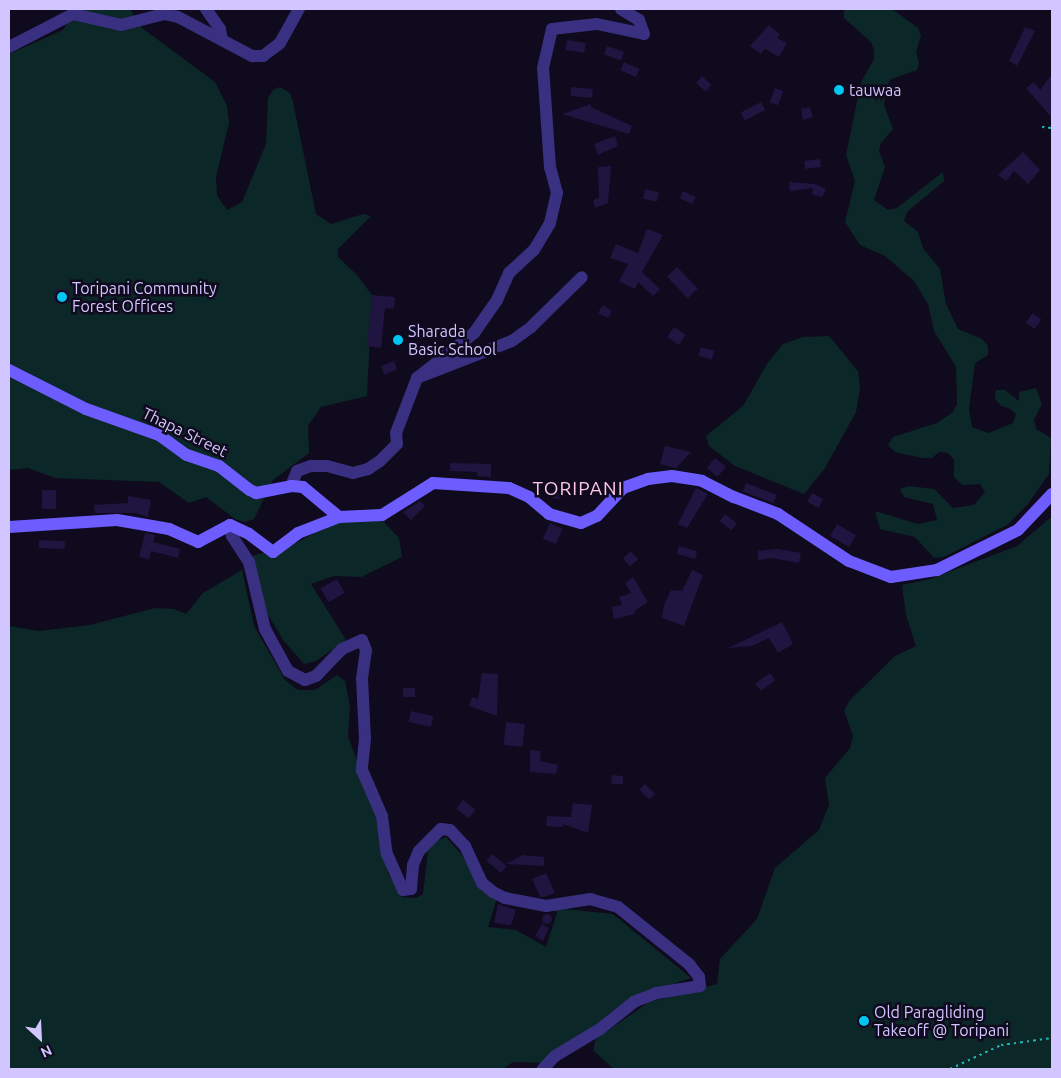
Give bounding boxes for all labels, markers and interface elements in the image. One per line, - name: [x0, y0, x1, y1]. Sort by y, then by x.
- place label: tauwaa: [849, 80, 901, 100]
- marker: tauwaa: [833, 84, 845, 96]
- place label: Toripani Community Forest Offices: [72, 278, 217, 316]
- marker: Toripani Community Forest Offices: [56, 291, 68, 303]
- place label: Sharada Basic School: [408, 321, 496, 359]
- marker: Sharada Basic School: [392, 334, 404, 346]
- street label: Thapa Street: [139, 403, 231, 461]
- district label: TORIPANI: [531, 478, 625, 500]
- place label: Old Paragliding Takeoff @ Toripani: [874, 1002, 1009, 1040]
- north arrow: [15, 1013, 65, 1063]
- marker: Old Paragliding Takeoff @ Toripani: [858, 1015, 870, 1027]
- text: N: [38, 1042, 54, 1061]

